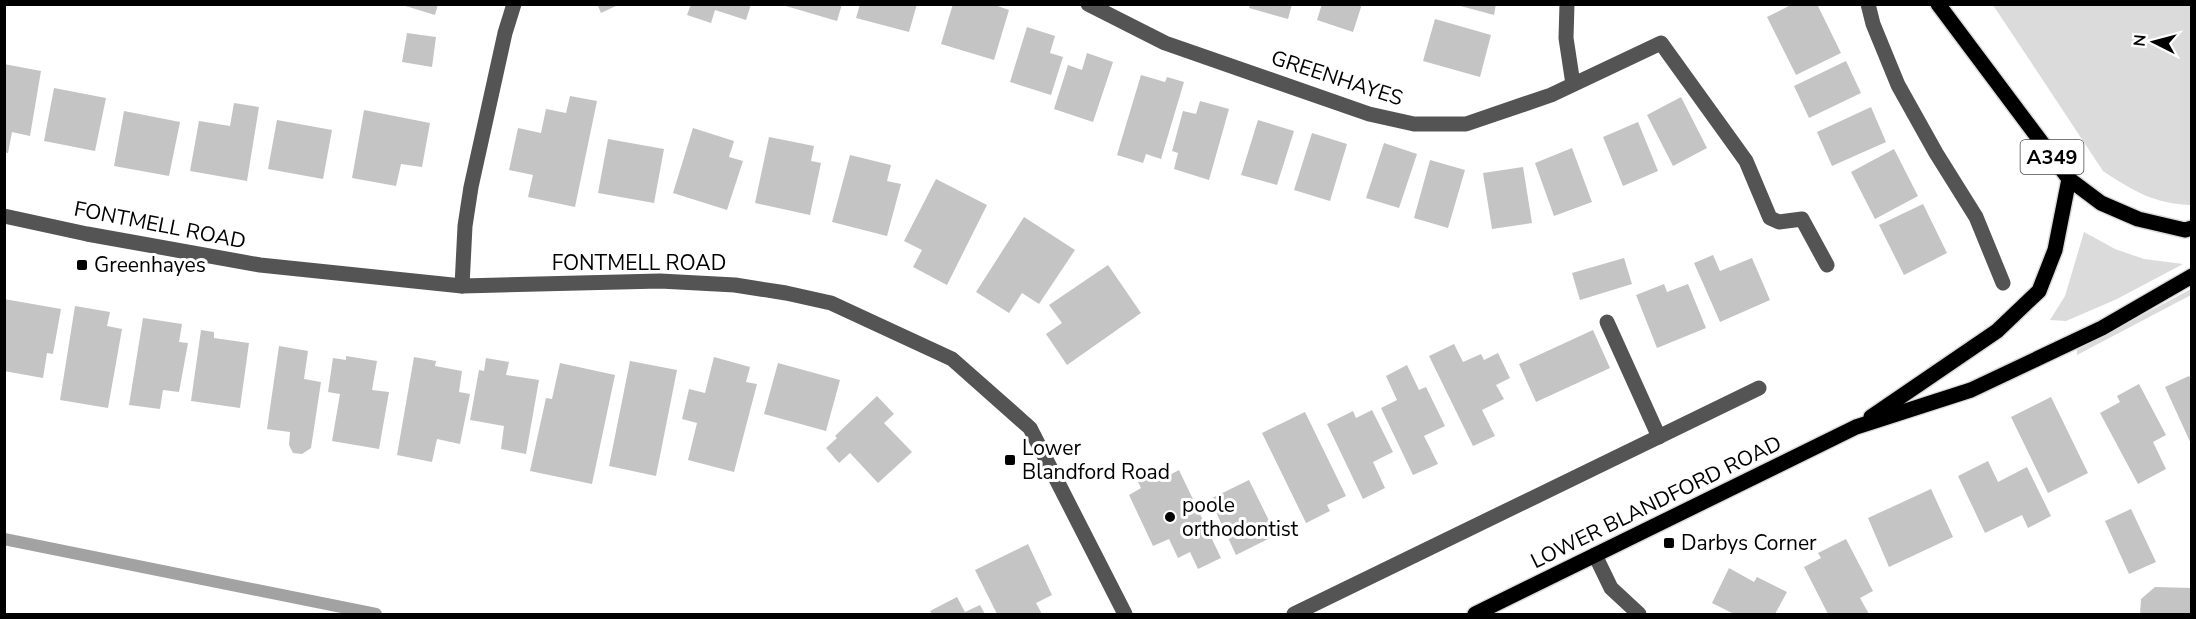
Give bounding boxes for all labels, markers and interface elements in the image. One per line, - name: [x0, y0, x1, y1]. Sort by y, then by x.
- north arrow: [2124, 12, 2184, 72]
- text: N: [2129, 33, 2152, 48]
- street label: GREENHAYES: [1267, 44, 1407, 113]
- road number: A349: [2020, 140, 2084, 174]
- street label: FONTMELL ROAD: [72, 195, 248, 255]
- street label: FONTMELL ROAD: [552, 249, 726, 277]
- place label: Greenhayes: [94, 251, 206, 279]
- marker: Greenhayes: [75, 258, 89, 272]
- street label: LOWER BLANDFORD ROAD: [1526, 429, 1786, 575]
- place label: Lower Blandford Road: [1022, 434, 1170, 486]
- marker: Lower Blandford Road: [1003, 453, 1017, 467]
- place label: poole orthodontist: [1182, 491, 1299, 543]
- marker: poole orthodontist: [1163, 510, 1177, 524]
- place label: Darbys Corner: [1681, 529, 1817, 557]
- marker: Darbys Corner: [1662, 536, 1676, 550]

